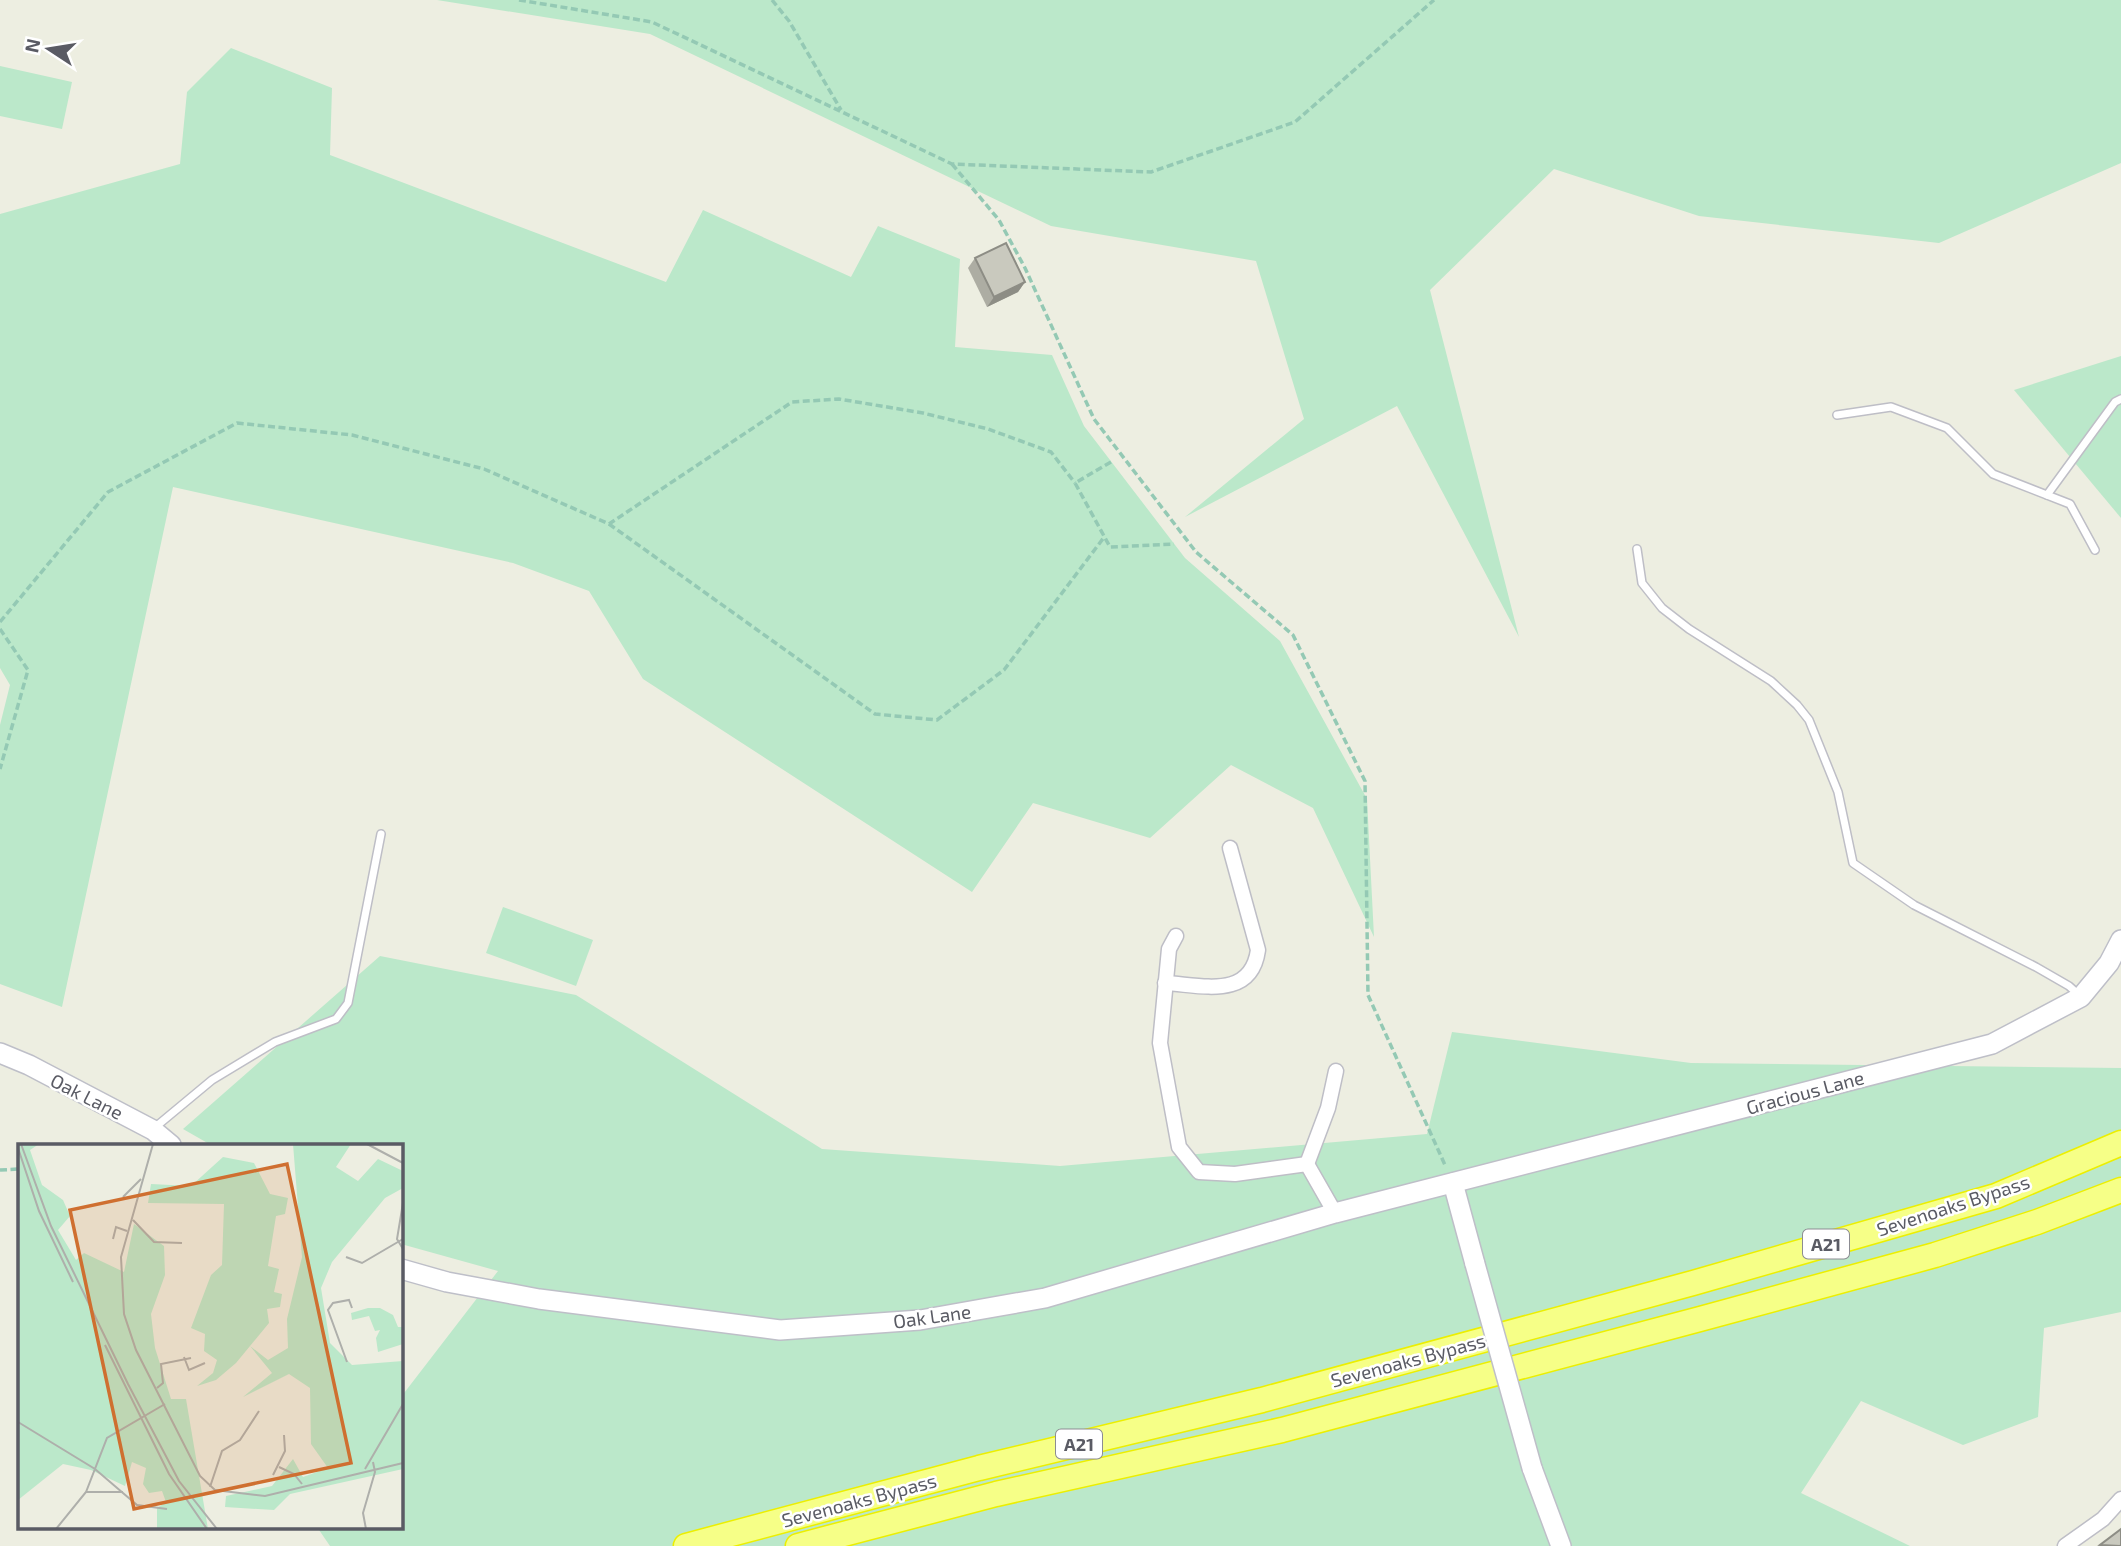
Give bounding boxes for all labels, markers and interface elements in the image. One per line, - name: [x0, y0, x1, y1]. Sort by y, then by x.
- north arrow: [14, 14, 84, 84]
- text: N: [19, 36, 45, 54]
- street label: Gracious Lane: [1744, 1065, 1866, 1119]
- street label: Oak Lane: [47, 1068, 127, 1124]
- inset map: [18, 1144, 402, 1528]
- street label: Sevenoaks Bypass: [1874, 1169, 2032, 1241]
- road number: A21: [1803, 1230, 1849, 1259]
- street label: Oak Lane: [892, 1299, 972, 1333]
- street label: Sevenoaks Bypass: [1328, 1328, 1488, 1392]
- road number: A21: [1056, 1429, 1102, 1458]
- street label: Sevenoaks Bypass: [779, 1468, 939, 1532]

